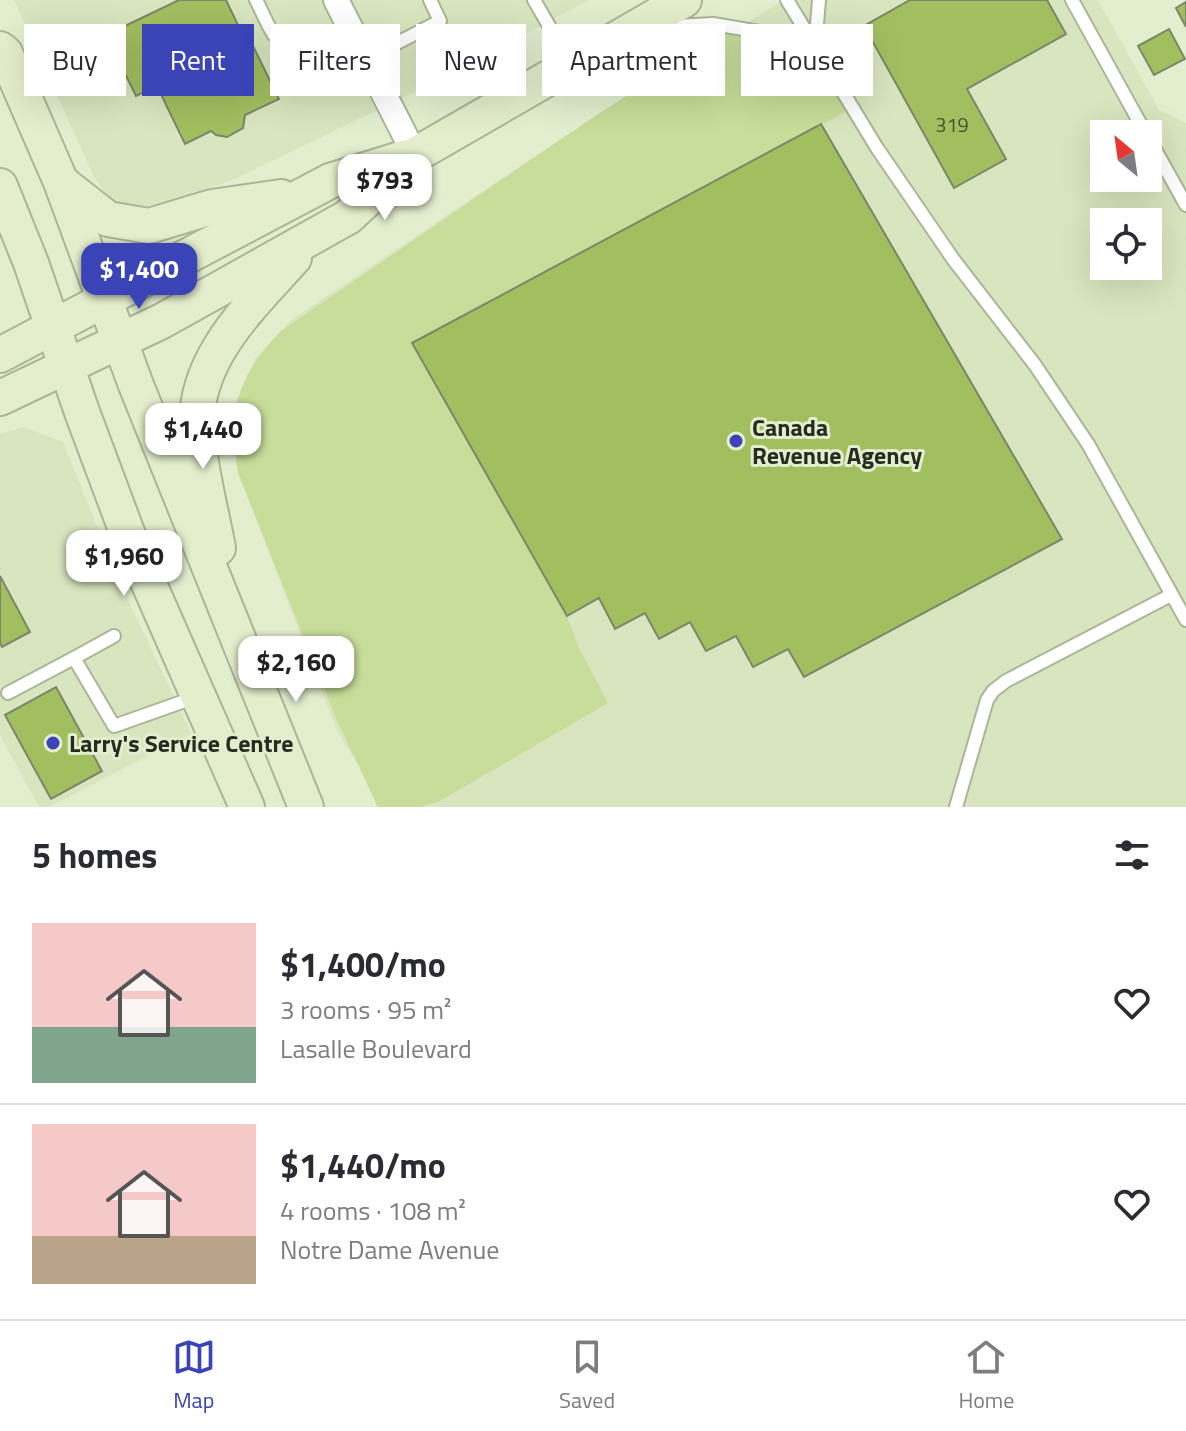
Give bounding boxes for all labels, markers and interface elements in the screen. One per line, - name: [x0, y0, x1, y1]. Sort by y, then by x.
- chip: Buy: [24, 24, 126, 96]
- chip: Rent: [142, 24, 254, 96]
- chip: Filters: [270, 24, 400, 96]
- chip: New: [416, 24, 526, 96]
- chip: Apartment: [542, 24, 725, 96]
- chip: House: [741, 24, 873, 96]
- house number: 319: [935, 109, 969, 140]
- north arrow: [1090, 120, 1162, 192]
- map controls: [1090, 120, 1162, 280]
- pin: $793: [338, 154, 432, 222]
- text: $793: [356, 160, 414, 199]
- button: locate: [1090, 208, 1162, 280]
- pin: $1,400: [74, 243, 204, 311]
- text: $1,400: [99, 249, 179, 288]
- pin: $1,440: [138, 403, 268, 471]
- text: $1,440: [163, 409, 243, 448]
- place label: Canada Revenue Agency: [752, 409, 922, 473]
- marker: Canada Revenue Agency: [727, 432, 745, 450]
- pin: $1,960: [59, 530, 189, 598]
- text: $1,960: [84, 536, 164, 575]
- pin: $2,160: [231, 636, 361, 704]
- text: $2,160: [256, 642, 336, 681]
- place label: Larry's Service Centre: [69, 725, 294, 761]
- marker: Larry's Service Centre: [44, 734, 62, 752]
- text: 5 homes: [32, 829, 157, 881]
- icon: filters: [1110, 833, 1154, 877]
- text: $1,400/mo: [280, 938, 446, 990]
- icon: home: [96, 955, 192, 1051]
- icon: heart: [1110, 981, 1154, 1025]
- text: 3 rooms · 95 m²: [280, 990, 451, 1029]
- text: Lasalle Boulevard: [280, 1029, 472, 1068]
- text: $1,440/mo: [280, 1139, 446, 1191]
- icon: home: [96, 1156, 192, 1252]
- icon: heart: [1110, 1182, 1154, 1226]
- text: 4 rooms · 108 m²: [280, 1191, 466, 1230]
- text: Notre Dame Avenue: [280, 1230, 500, 1269]
- tab: Map: [172, 1335, 216, 1417]
- tab: Saved: [559, 1335, 615, 1417]
- tab: Home: [958, 1335, 1014, 1417]

